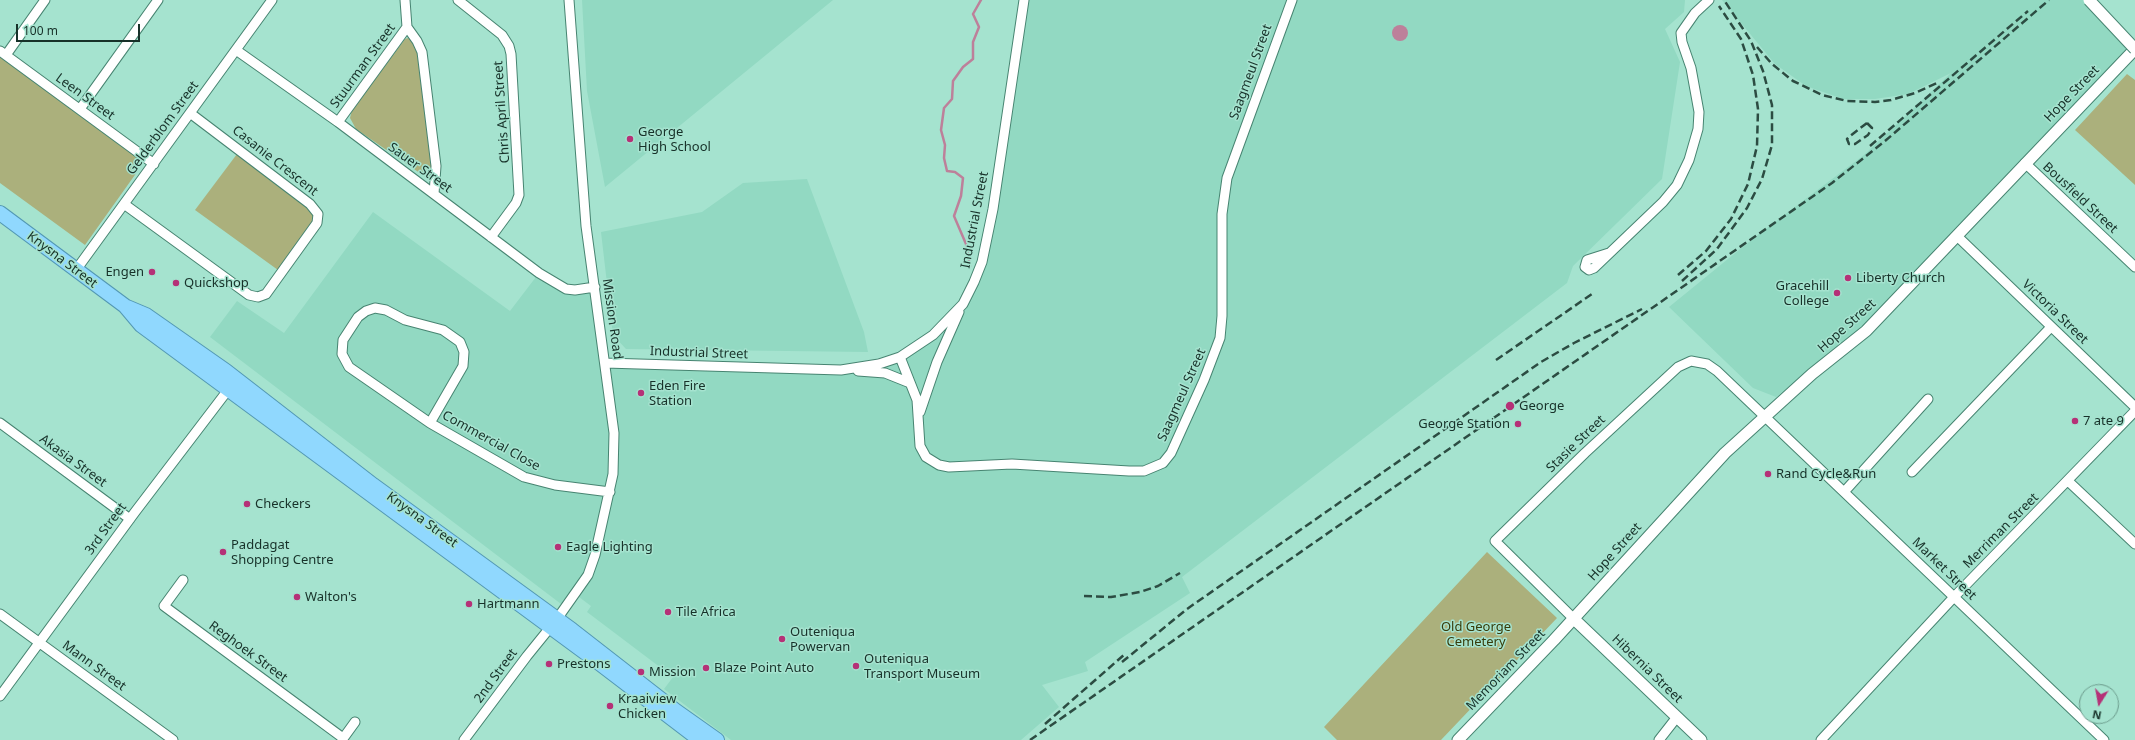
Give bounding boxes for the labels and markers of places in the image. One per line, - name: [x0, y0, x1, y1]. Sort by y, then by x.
- place label: George High School: [638, 124, 711, 155]
- marker: George High School: [625, 134, 635, 144]
- place label: Engen: [105, 264, 144, 280]
- marker: Engen: [147, 267, 157, 277]
- place label: Liberty Church: [1856, 270, 1945, 286]
- marker: Liberty Church: [1843, 273, 1853, 283]
- place label: Quickshop: [184, 275, 249, 291]
- marker: Quickshop: [171, 278, 181, 288]
- place label: Gracehill College: [1775, 278, 1829, 309]
- marker: Gracehill College: [1832, 288, 1842, 298]
- place label: Eden Fire Station: [649, 378, 706, 409]
- marker: Eden Fire Station: [636, 388, 646, 398]
- place label: George: [1519, 398, 1564, 414]
- marker: George: [1504, 400, 1516, 412]
- place label: 7 ate 9: [2083, 413, 2124, 429]
- place label: George Station: [1418, 416, 1510, 432]
- marker: 7 ate 9: [2070, 416, 2080, 426]
- marker: George Station: [1513, 419, 1523, 429]
- place label: Rand Cycle&Run: [1776, 466, 1876, 482]
- marker: Rand Cycle&Run: [1763, 469, 1773, 479]
- place label: Checkers: [255, 496, 311, 512]
- marker: Checkers: [242, 499, 252, 509]
- place label: Paddagat Shopping Centre: [231, 537, 334, 568]
- place label: Eagle Lighting: [566, 539, 653, 555]
- marker: Eagle Lighting: [553, 542, 563, 552]
- marker: Paddagat Shopping Centre: [218, 547, 228, 557]
- place label: Walton's: [305, 589, 357, 605]
- marker: Walton's: [292, 592, 302, 602]
- place label: Hartmann: [477, 596, 540, 612]
- marker: Hartmann: [464, 599, 474, 609]
- place label: Tile Africa: [676, 604, 736, 620]
- marker: Tile Africa: [663, 607, 673, 617]
- place label: Outeniqua Powervan: [790, 624, 855, 655]
- marker: Outeniqua Powervan: [777, 634, 787, 644]
- place label: Outeniqua Transport Museum: [864, 651, 980, 682]
- place label: Prestons: [557, 656, 610, 672]
- marker: Prestons: [544, 659, 554, 669]
- place label: Blaze Point Auto: [714, 660, 814, 676]
- marker: Outeniqua Transport Museum: [851, 661, 861, 671]
- marker: Blaze Point Auto: [701, 663, 711, 673]
- place label: Mission: [649, 664, 696, 680]
- marker: Mission: [636, 667, 646, 677]
- place label: Kraaiview Chicken: [618, 691, 676, 722]
- marker: Kraaiview Chicken: [605, 701, 615, 711]

